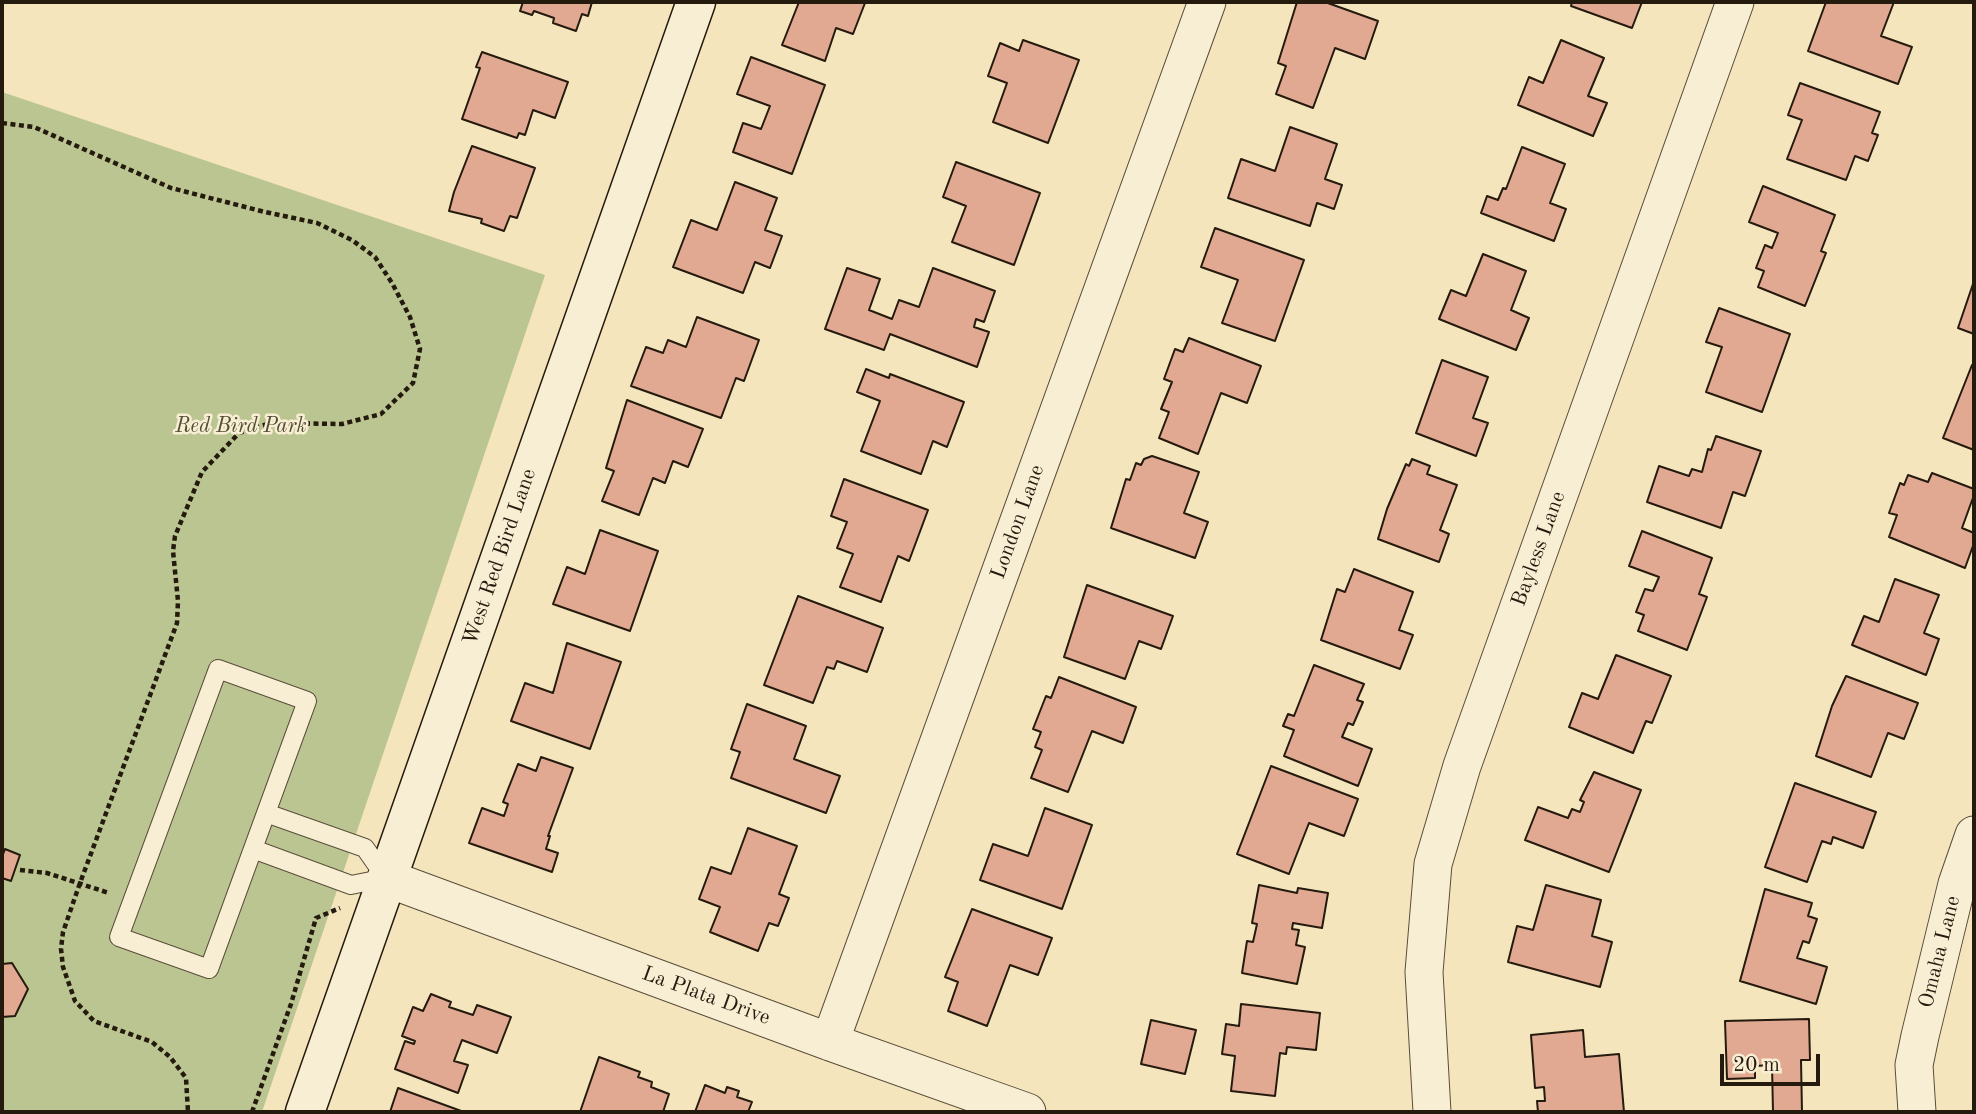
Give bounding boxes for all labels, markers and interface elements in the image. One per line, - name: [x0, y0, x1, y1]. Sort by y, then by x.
- park label: Red Bird Park: [175, 413, 307, 439]
- street label: London Lane: [986, 461, 1050, 583]
- street label: West Red Bird Lane: [458, 465, 542, 649]
- street label: Bayless Lane: [1507, 488, 1571, 610]
- street label: Omaha Lane: [1914, 893, 1966, 1011]
- street label: La Plata Drive: [638, 961, 774, 1031]
- scale bar: [1724, 1040, 1824, 1084]
- text: 20 m: [1733, 1055, 1780, 1076]

